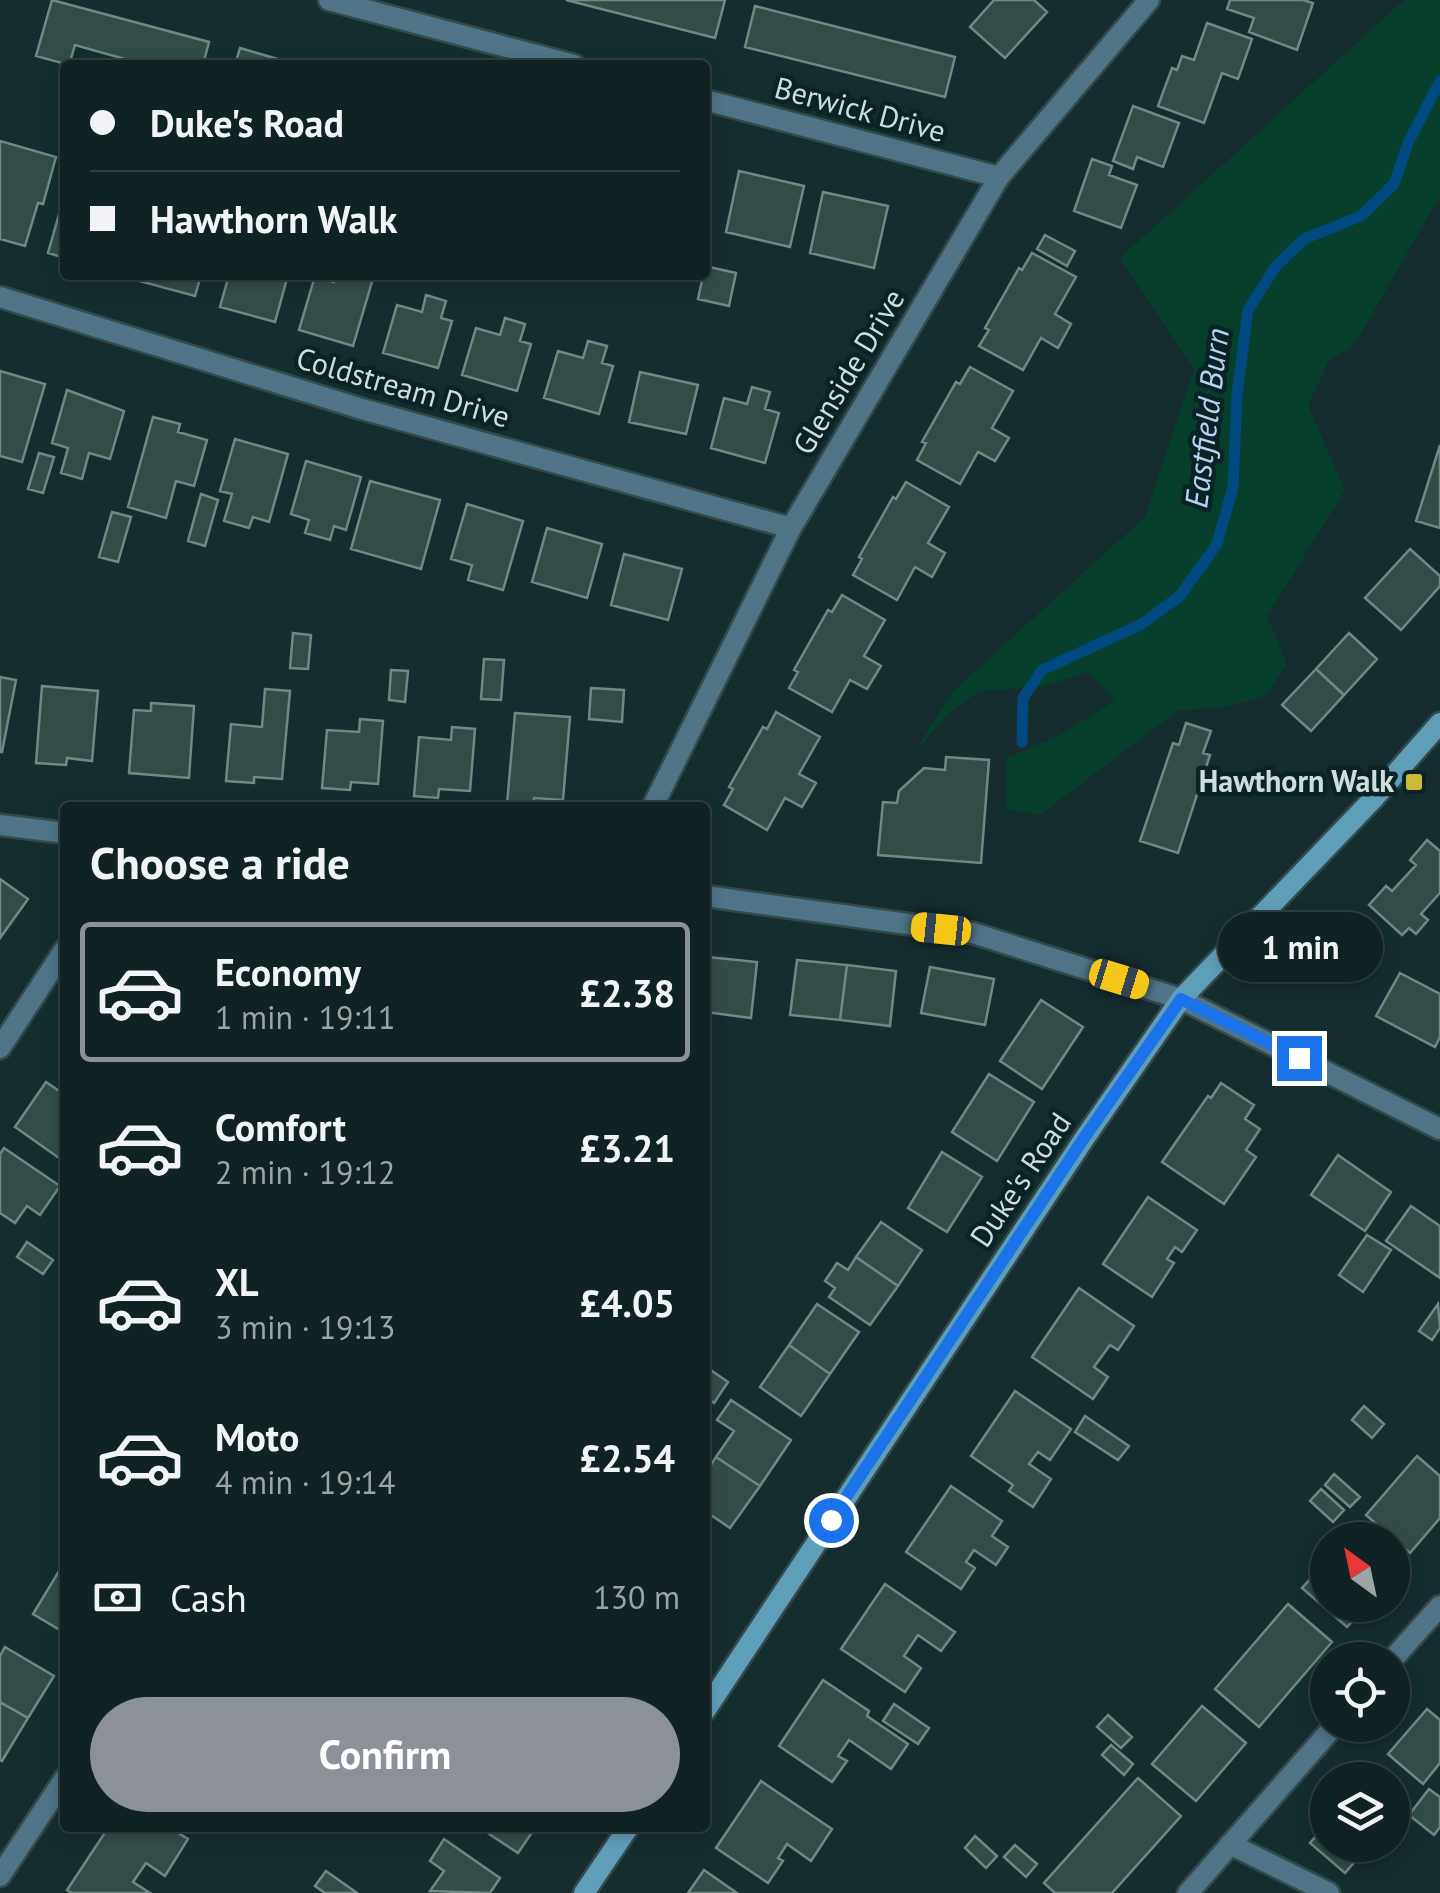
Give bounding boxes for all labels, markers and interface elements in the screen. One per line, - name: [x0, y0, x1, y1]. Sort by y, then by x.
- street label: Berwick Drive: [771, 67, 950, 150]
- text: Duke's Road: [150, 98, 344, 147]
- text: Hawthorn Walk: [150, 194, 397, 243]
- street label: Glenside Drive: [783, 281, 912, 461]
- water label: Eastfield Burn: [1174, 326, 1238, 510]
- street label: Coldstream Drive: [292, 338, 514, 436]
- place label: Hawthorn Walk: [1199, 761, 1394, 800]
- marker: Hawthorn Walk: [1403, 771, 1425, 793]
- text: Choose a ride: [90, 833, 350, 891]
- car: [910, 911, 972, 947]
- callout: 1 min: [1216, 913, 1382, 983]
- text: 1 min: [1261, 926, 1340, 968]
- icon: car: [95, 947, 185, 1037]
- text: Economy: [215, 947, 361, 996]
- car: [1086, 956, 1152, 1002]
- text: £2.38: [579, 968, 675, 1017]
- text: 1 min · 19:11: [215, 996, 395, 1038]
- route end: [1277, 1036, 1322, 1081]
- icon: car: [95, 1102, 185, 1192]
- text: Comfort: [215, 1102, 346, 1151]
- street label: Duke's Road: [961, 1105, 1079, 1254]
- text: £3.21: [579, 1123, 675, 1172]
- text: 2 min · 19:12: [215, 1151, 395, 1193]
- icon: car: [95, 1257, 185, 1347]
- text: XL: [215, 1257, 259, 1306]
- text: £4.05: [579, 1278, 675, 1327]
- text: 3 min · 19:13: [215, 1306, 395, 1348]
- icon: car: [95, 1412, 185, 1502]
- text: Moto: [215, 1412, 299, 1461]
- text: £2.54: [579, 1433, 675, 1482]
- text: 4 min · 19:14: [215, 1461, 395, 1503]
- route start: [809, 1498, 854, 1543]
- north arrow: [1310, 1522, 1410, 1622]
- map controls: [1310, 1522, 1410, 1862]
- icon: cash: [90, 1570, 145, 1625]
- text: Cash: [170, 1573, 247, 1622]
- text: 130 m: [593, 1576, 680, 1618]
- button: locate: [1310, 1642, 1410, 1742]
- button: Confirm: [90, 1697, 680, 1812]
- button: layers: [1310, 1762, 1410, 1862]

